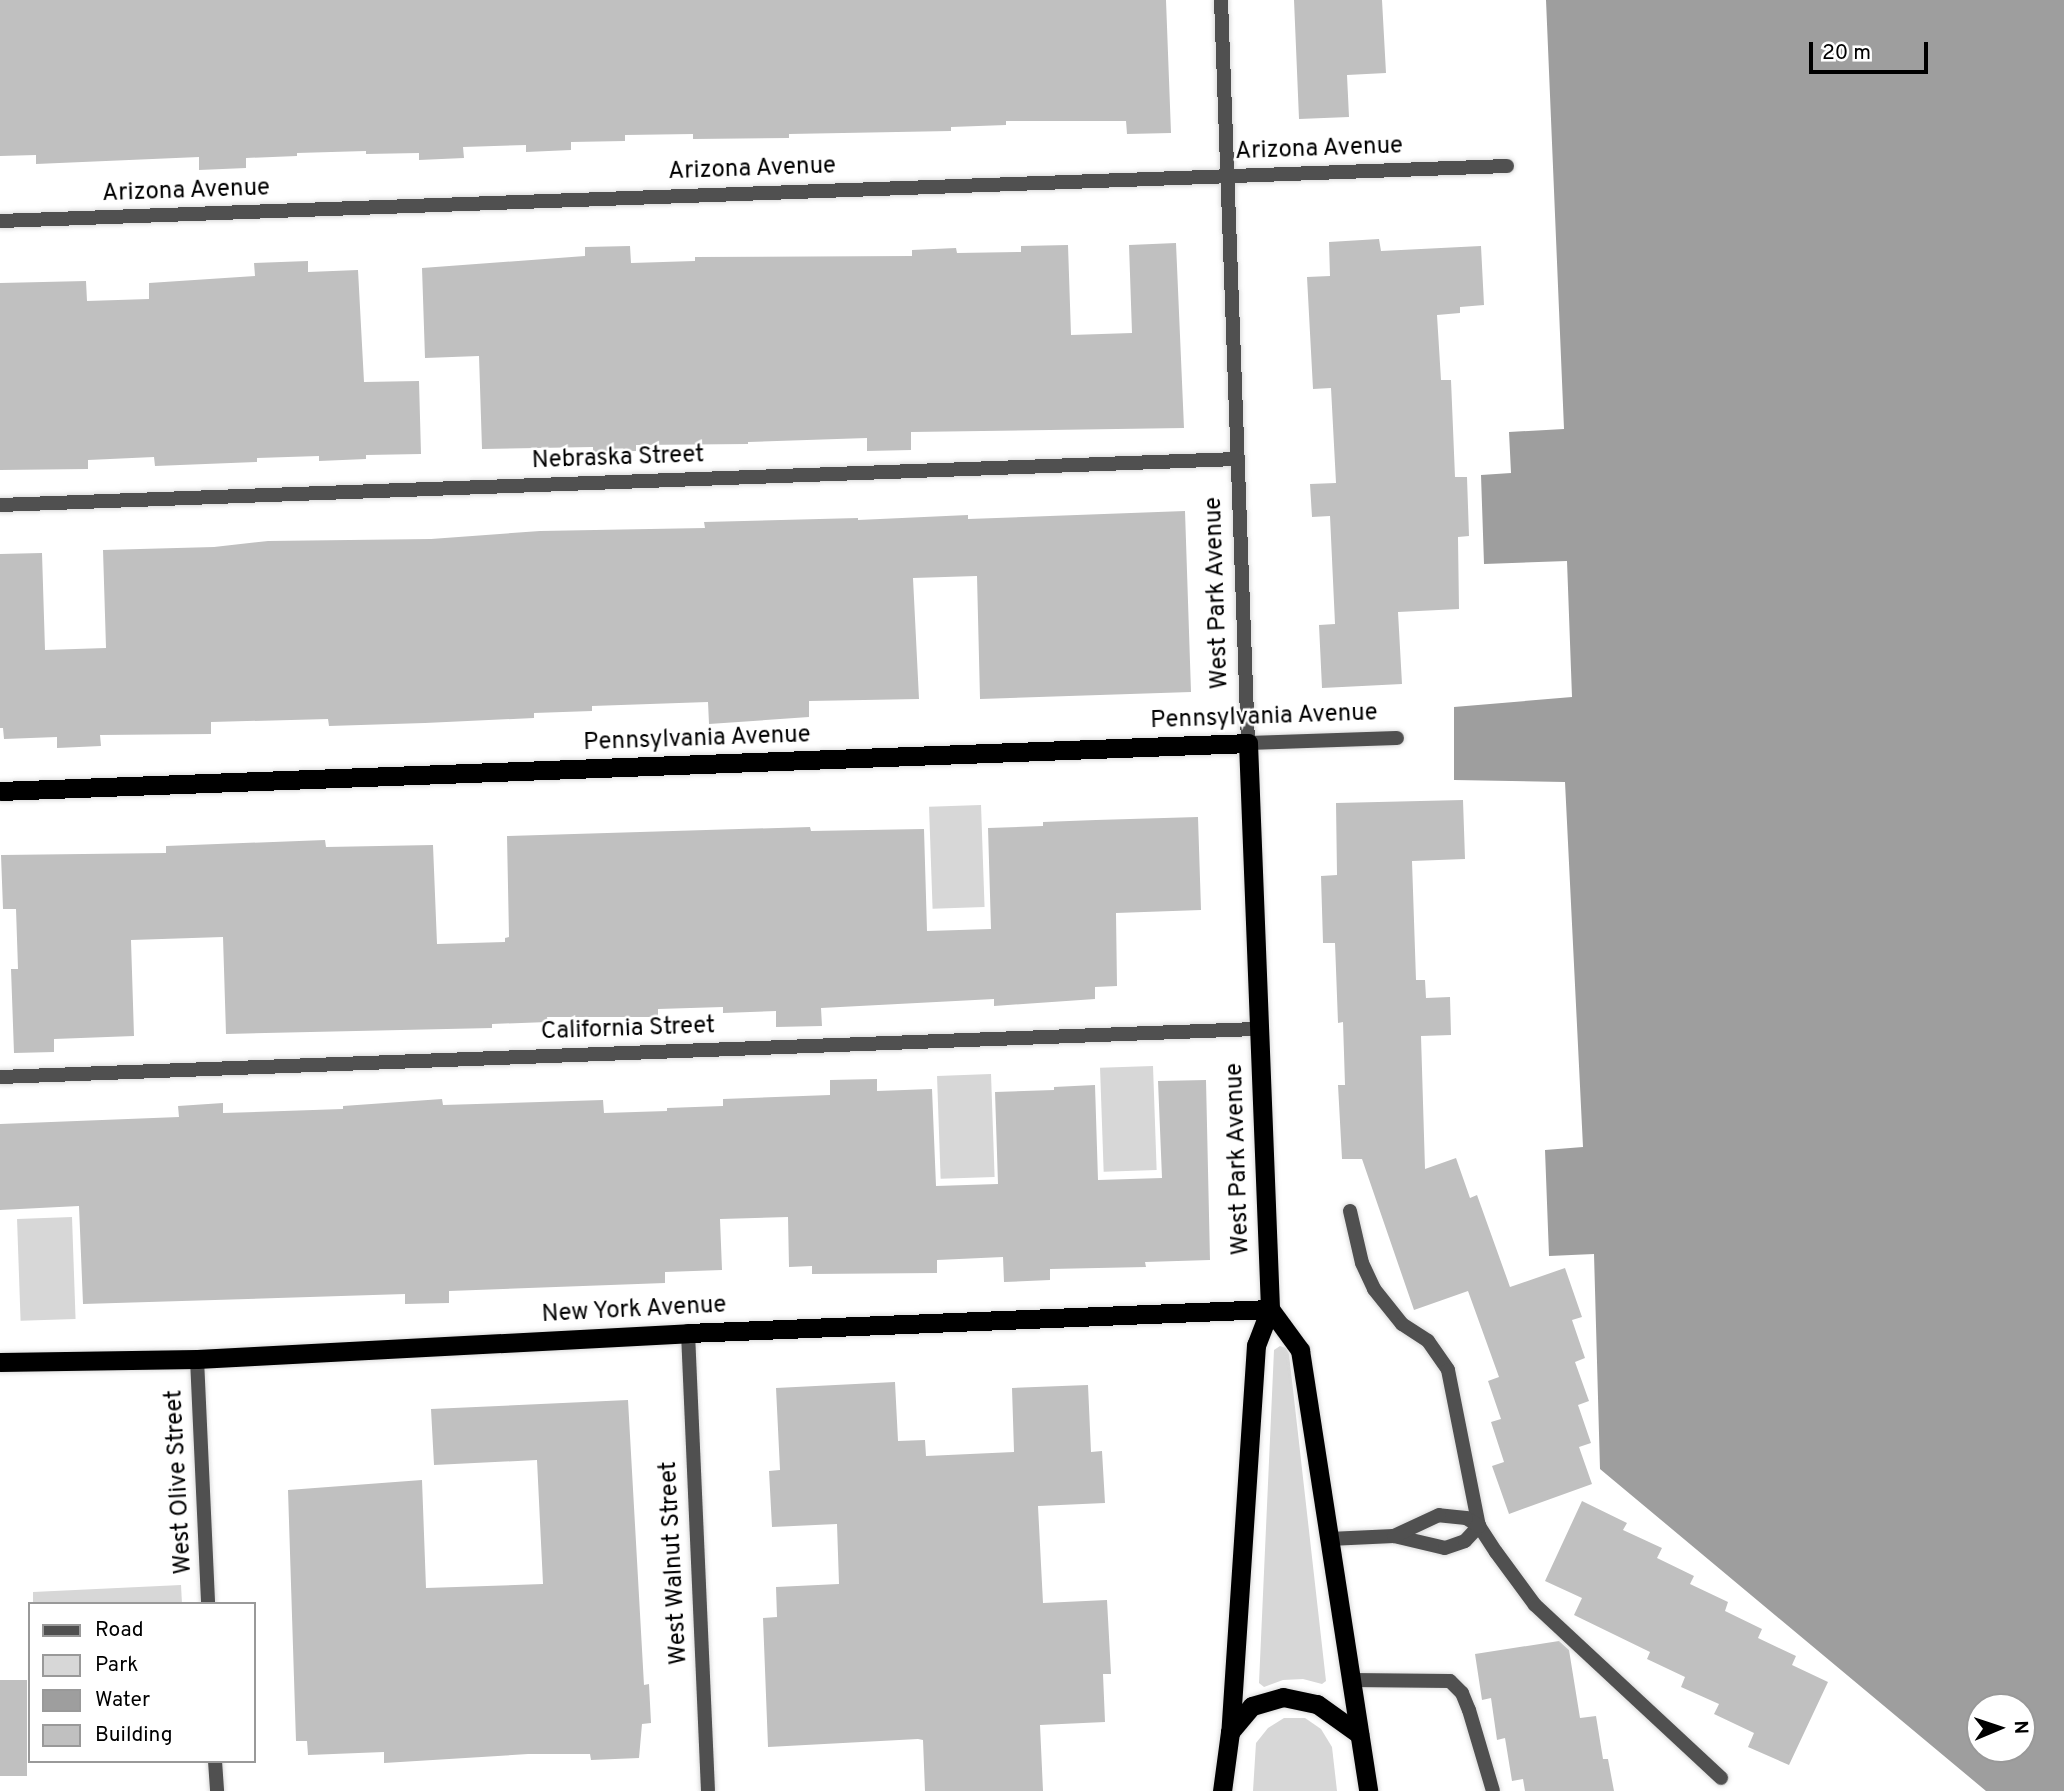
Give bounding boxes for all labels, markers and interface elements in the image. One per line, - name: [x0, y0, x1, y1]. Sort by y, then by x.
- scale bar: [1812, 28, 1931, 72]
- text: 20 m: [1822, 40, 1871, 67]
- street label: Arizona Avenue: [1234, 133, 1404, 167]
- street label: Arizona Avenue: [667, 153, 837, 187]
- street label: Arizona Avenue: [101, 175, 271, 209]
- street label: Nebraska Street: [531, 442, 705, 476]
- street label: West Park Avenue: [1200, 496, 1236, 690]
- street label: Pennsylvania Avenue: [1149, 700, 1379, 736]
- street label: Pennsylvania Avenue: [582, 722, 812, 758]
- street label: California Street: [540, 1013, 716, 1047]
- street label: West Park Avenue: [1221, 1062, 1257, 1256]
- street label: New York Avenue: [540, 1292, 728, 1330]
- street label: West Olive Street: [161, 1389, 199, 1575]
- street label: West Walnut Street: [655, 1460, 695, 1666]
- legend: [28, 1602, 256, 1763]
- text: Road: [95, 1617, 144, 1644]
- text: Park: [95, 1652, 138, 1679]
- text: Water: [95, 1687, 150, 1714]
- north arrow: [1966, 1693, 2036, 1763]
- text: N: [2008, 1720, 2032, 1735]
- text: Building: [95, 1722, 173, 1749]

